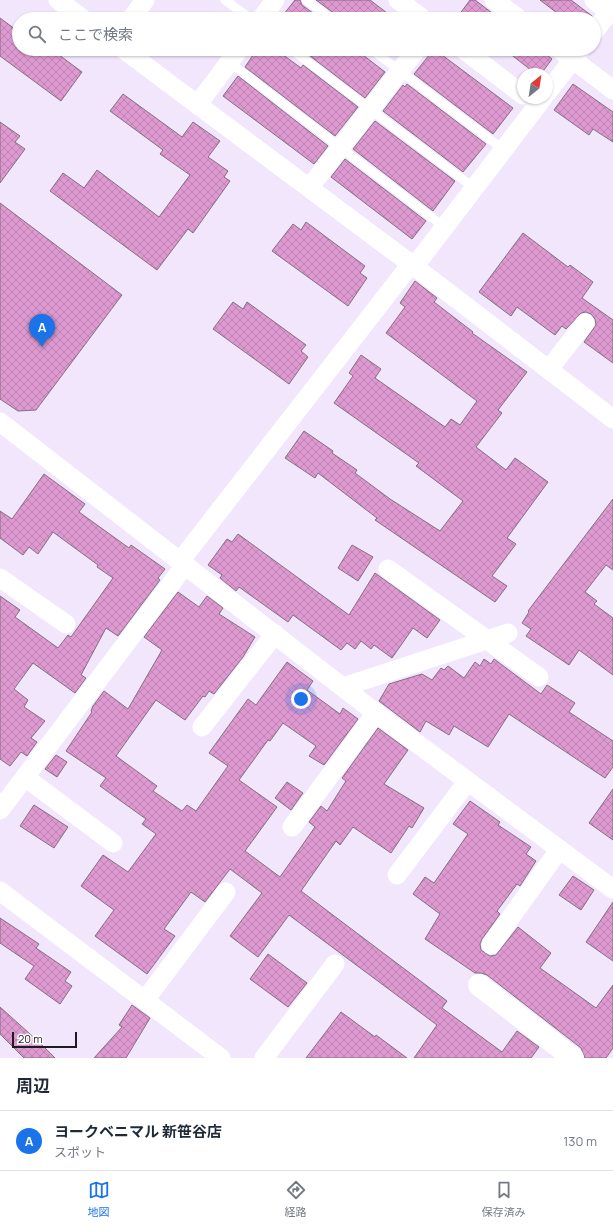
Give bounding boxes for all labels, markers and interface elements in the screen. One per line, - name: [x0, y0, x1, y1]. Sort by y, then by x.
- search box: [12, 12, 601, 56]
- icon: search: [26, 23, 48, 45]
- text: ここで検索: [58, 24, 133, 45]
- north arrow: [517, 68, 553, 104]
- pin: A: [29, 314, 55, 347]
- your location: [291, 689, 311, 709]
- scale bar: [12, 1030, 77, 1049]
- text: 20 m: [18, 1031, 43, 1046]
- text: 周辺: [16, 1074, 50, 1097]
- text: ヨークベニマル 新笹谷店: [54, 1121, 222, 1142]
- text: A: [25, 1132, 33, 1150]
- text: 130 m: [563, 1132, 597, 1150]
- text: スポット: [54, 1143, 106, 1161]
- tab: 地図: [88, 1179, 110, 1219]
- tab: 経路: [285, 1179, 307, 1219]
- tab: 保存済み: [482, 1179, 526, 1219]

